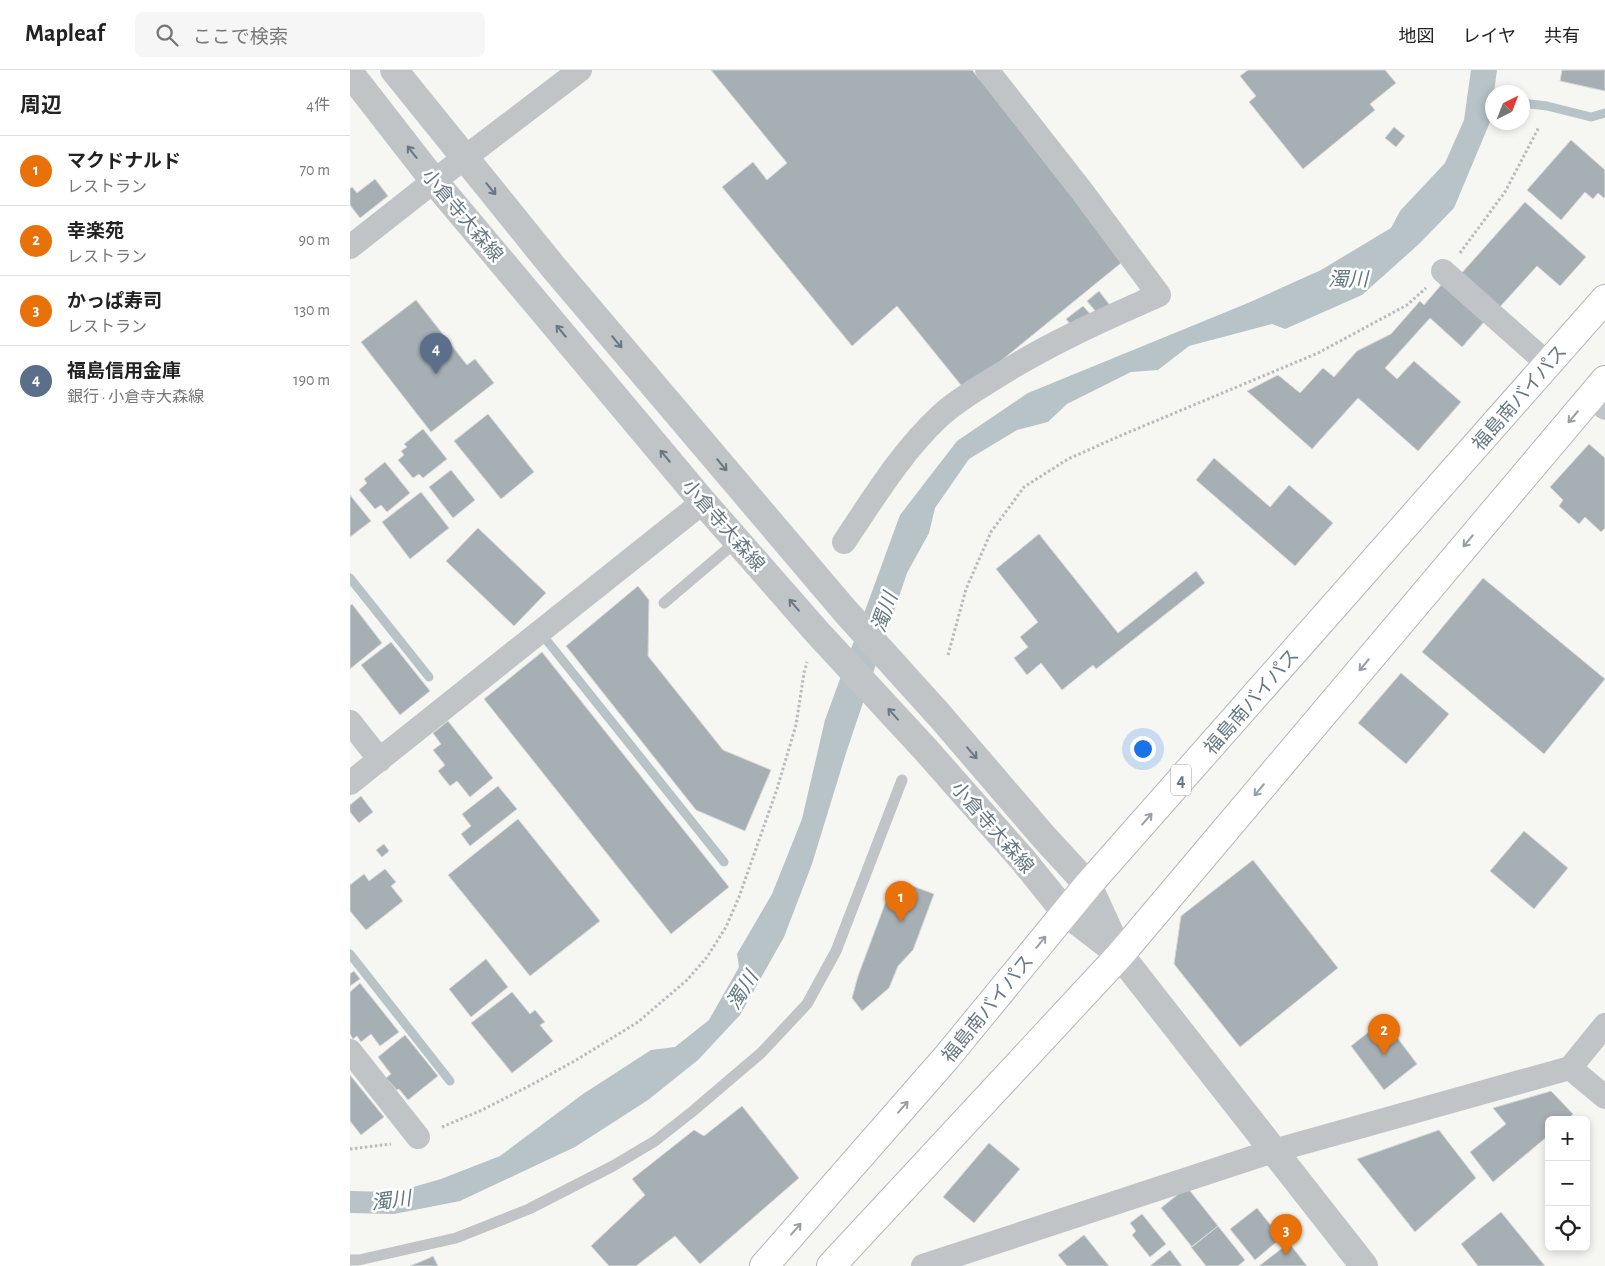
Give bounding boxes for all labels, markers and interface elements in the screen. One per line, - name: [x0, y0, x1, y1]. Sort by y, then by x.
- search box: [135, 12, 485, 57]
- icon: search: [153, 21, 181, 49]
- text: Mapleaf: [25, 22, 105, 46]
- text: ここで検索: [193, 28, 288, 47]
- text: 地図: [1399, 28, 1435, 46]
- text: レイヤ: [1463, 28, 1516, 46]
- text: 共有: [1544, 28, 1580, 46]
- north arrow: [1485, 85, 1530, 130]
- text: 周辺: [20, 95, 62, 116]
- text: 4件: [306, 97, 330, 113]
- one-way arrow: [407, 146, 418, 159]
- text: マクドナルド: [67, 152, 181, 171]
- text: 1: [33, 162, 39, 178]
- text: 70 m: [299, 162, 330, 178]
- street label: 小倉寺大森線: [418, 165, 507, 266]
- text: レストラン: [67, 179, 147, 195]
- one-way arrow: [485, 183, 496, 196]
- text: 幸楽苑: [67, 222, 124, 241]
- text: 2: [32, 232, 40, 248]
- text: 90 m: [299, 232, 330, 248]
- text: レストラン: [67, 249, 147, 265]
- water label: 濁川: [1328, 269, 1370, 290]
- text: かっぱ寿司: [67, 292, 162, 311]
- text: 3: [33, 302, 39, 318]
- text: 130 m: [294, 302, 330, 318]
- text: レストラン: [67, 319, 147, 335]
- one-way arrow: [555, 325, 566, 338]
- pin: 4: [420, 333, 452, 374]
- one-way arrow: [611, 335, 622, 348]
- street label: 福島南バイパス: [1469, 341, 1571, 454]
- text: 福島信用金庫: [67, 362, 181, 381]
- text: 4: [32, 372, 40, 388]
- text: 190 m: [293, 372, 330, 388]
- text: 銀行 · 小倉寺大森線: [67, 389, 204, 405]
- one-way arrow: [1568, 410, 1579, 423]
- one-way arrow: [659, 450, 670, 463]
- one-way arrow: [716, 459, 728, 472]
- street label: 小倉寺大森線: [678, 475, 769, 575]
- one-way arrow: [1463, 534, 1474, 547]
- water label: 濁川: [868, 588, 902, 635]
- one-way arrow: [788, 599, 800, 612]
- street label: 福島南バイパス: [1201, 645, 1303, 758]
- one-way arrow: [1358, 659, 1369, 672]
- one-way arrow: [887, 708, 899, 721]
- your location: [1130, 736, 1156, 762]
- one-way arrow: [966, 747, 978, 760]
- road number: 4: [1171, 764, 1191, 796]
- street label: 小倉寺大森線: [947, 777, 1038, 877]
- one-way arrow: [1253, 783, 1265, 796]
- one-way arrow: [1141, 812, 1153, 825]
- pin: 1: [885, 881, 917, 922]
- one-way arrow: [1036, 936, 1047, 949]
- street label: 福島南バイパス: [938, 951, 1037, 1066]
- water label: 濁川: [723, 966, 763, 1013]
- pin: 2: [1368, 1014, 1400, 1055]
- one-way arrow: [898, 1101, 909, 1114]
- map controls: [1545, 1116, 1590, 1251]
- button: +: [1545, 1116, 1590, 1161]
- button: −: [1545, 1161, 1590, 1206]
- water label: 濁川: [370, 1187, 414, 1213]
- button: locate: [1545, 1206, 1590, 1251]
- pin: 3: [1270, 1214, 1302, 1255]
- one-way arrow: [791, 1223, 802, 1236]

